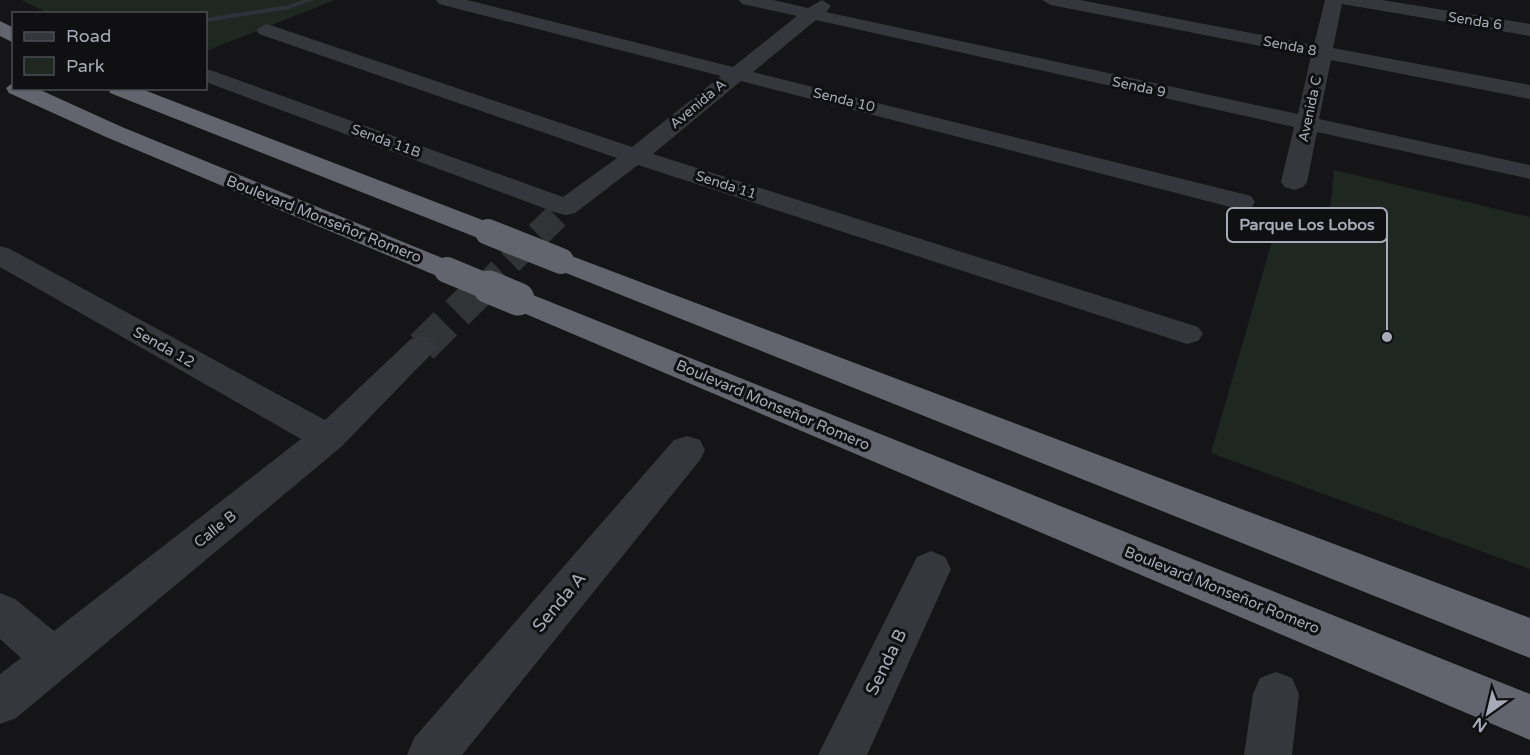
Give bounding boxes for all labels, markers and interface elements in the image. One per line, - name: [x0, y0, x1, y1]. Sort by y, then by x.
- street label: Senda 6: [1447, 8, 1503, 34]
- legend: [12, 12, 207, 90]
- text: Road: [66, 25, 111, 47]
- street label: Senda 8: [1262, 32, 1318, 60]
- text: Park: [66, 55, 105, 77]
- street label: Senda 9: [1111, 73, 1167, 101]
- street label: Avenida C: [1295, 74, 1325, 144]
- street label: Avenida A: [666, 76, 730, 132]
- street label: Senda 10: [811, 84, 877, 116]
- street label: Senda 11B: [349, 121, 423, 161]
- street label: Senda 11: [693, 167, 759, 203]
- street label: Boulevard Monseñor Romero: [224, 172, 424, 266]
- callout: Parque Los Lobos: [1227, 208, 1387, 242]
- text: Parque Los Lobos: [1239, 215, 1375, 235]
- street label: Senda 12: [130, 323, 198, 371]
- street label: Boulevard Monseñor Romero: [673, 356, 873, 454]
- street label: Calle B: [190, 507, 240, 551]
- street label: Boulevard Monseñor Romero: [1122, 543, 1322, 637]
- street label: Senda A: [527, 567, 591, 637]
- street label: Senda B: [861, 625, 911, 699]
- north arrow: [1458, 683, 1518, 743]
- text: N: [1469, 713, 1491, 736]

